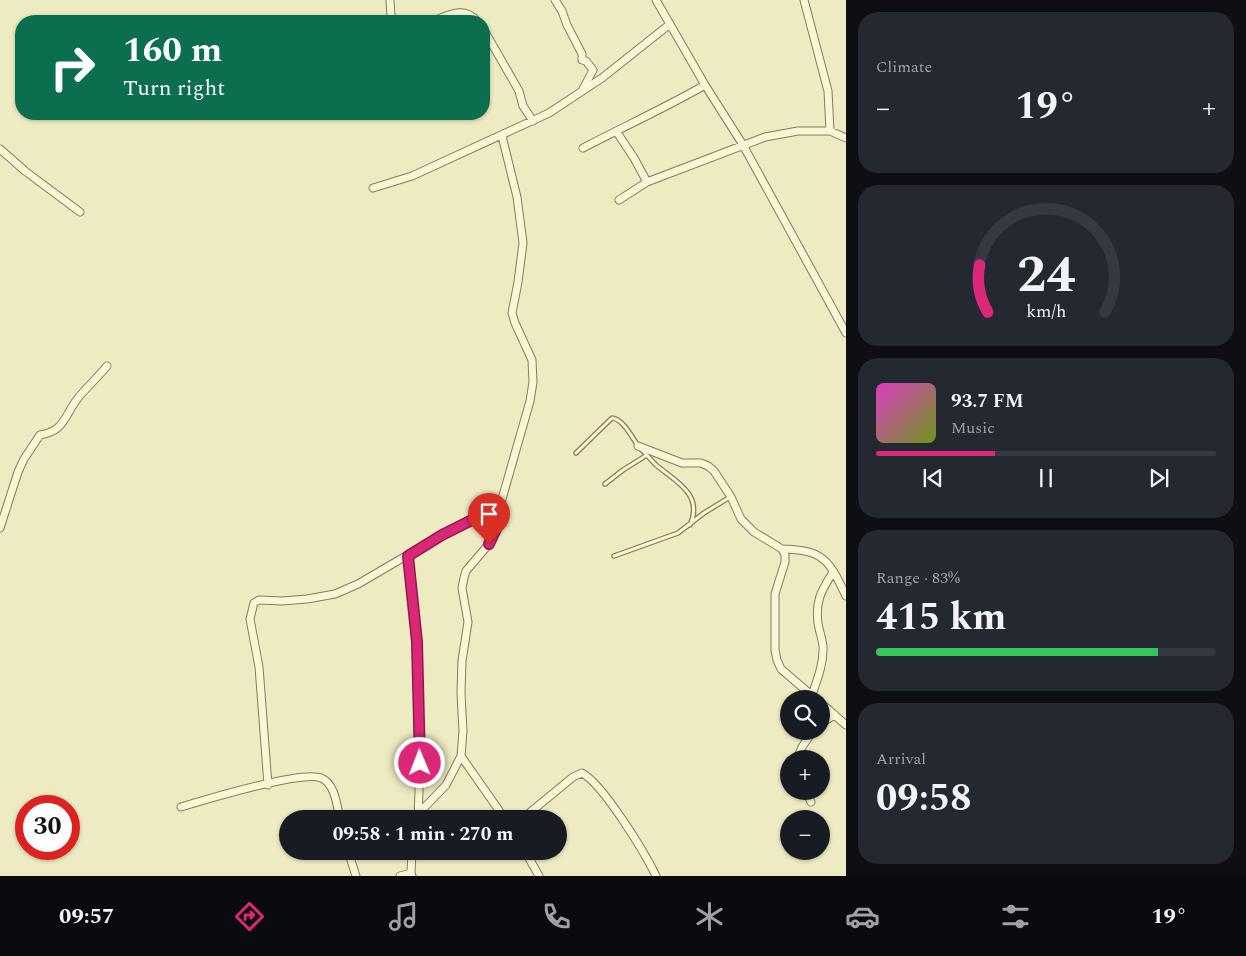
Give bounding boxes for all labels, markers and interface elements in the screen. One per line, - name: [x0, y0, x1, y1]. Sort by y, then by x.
- text: 160 m: [123, 24, 222, 77]
- icon: right: [40, 35, 105, 100]
- text: Climate: [876, 55, 932, 79]
- text: Turn right: [123, 72, 225, 105]
- text: 19°: [1015, 78, 1077, 136]
- text: −: [876, 87, 890, 130]
- text: +: [1202, 87, 1216, 130]
- text: 24: [1017, 236, 1075, 315]
- text: km/h: [1026, 298, 1066, 325]
- text: 93.7 FM: [951, 387, 1024, 416]
- text: Music: [951, 416, 995, 440]
- icon: previous: [919, 464, 947, 492]
- icon: pause: [1032, 464, 1060, 492]
- icon: next: [1145, 464, 1173, 492]
- pin: [468, 493, 510, 544]
- icon: arrive: [475, 500, 503, 528]
- text: Range · 83%: [876, 566, 960, 590]
- text: 415 km: [876, 589, 1007, 647]
- map controls: [780, 690, 830, 860]
- button: search: [780, 690, 830, 740]
- position arrow: [393, 736, 445, 788]
- text: Arrival: [876, 747, 926, 771]
- button: +: [780, 750, 830, 800]
- text: 09:58: [876, 770, 971, 828]
- speed limit sign: 30: [15, 795, 80, 860]
- button: −: [780, 810, 830, 860]
- text: 09:58 · 1 min · 270 m: [333, 820, 513, 849]
- icon: directions: [232, 899, 267, 934]
- icon: music: [386, 899, 421, 934]
- icon: phone: [539, 899, 574, 934]
- icon: climate: [692, 899, 727, 934]
- icon: car: [845, 899, 880, 934]
- icon: filters: [998, 899, 1033, 934]
- text: 09:57: [59, 900, 114, 933]
- text: 19°: [1151, 900, 1187, 933]

